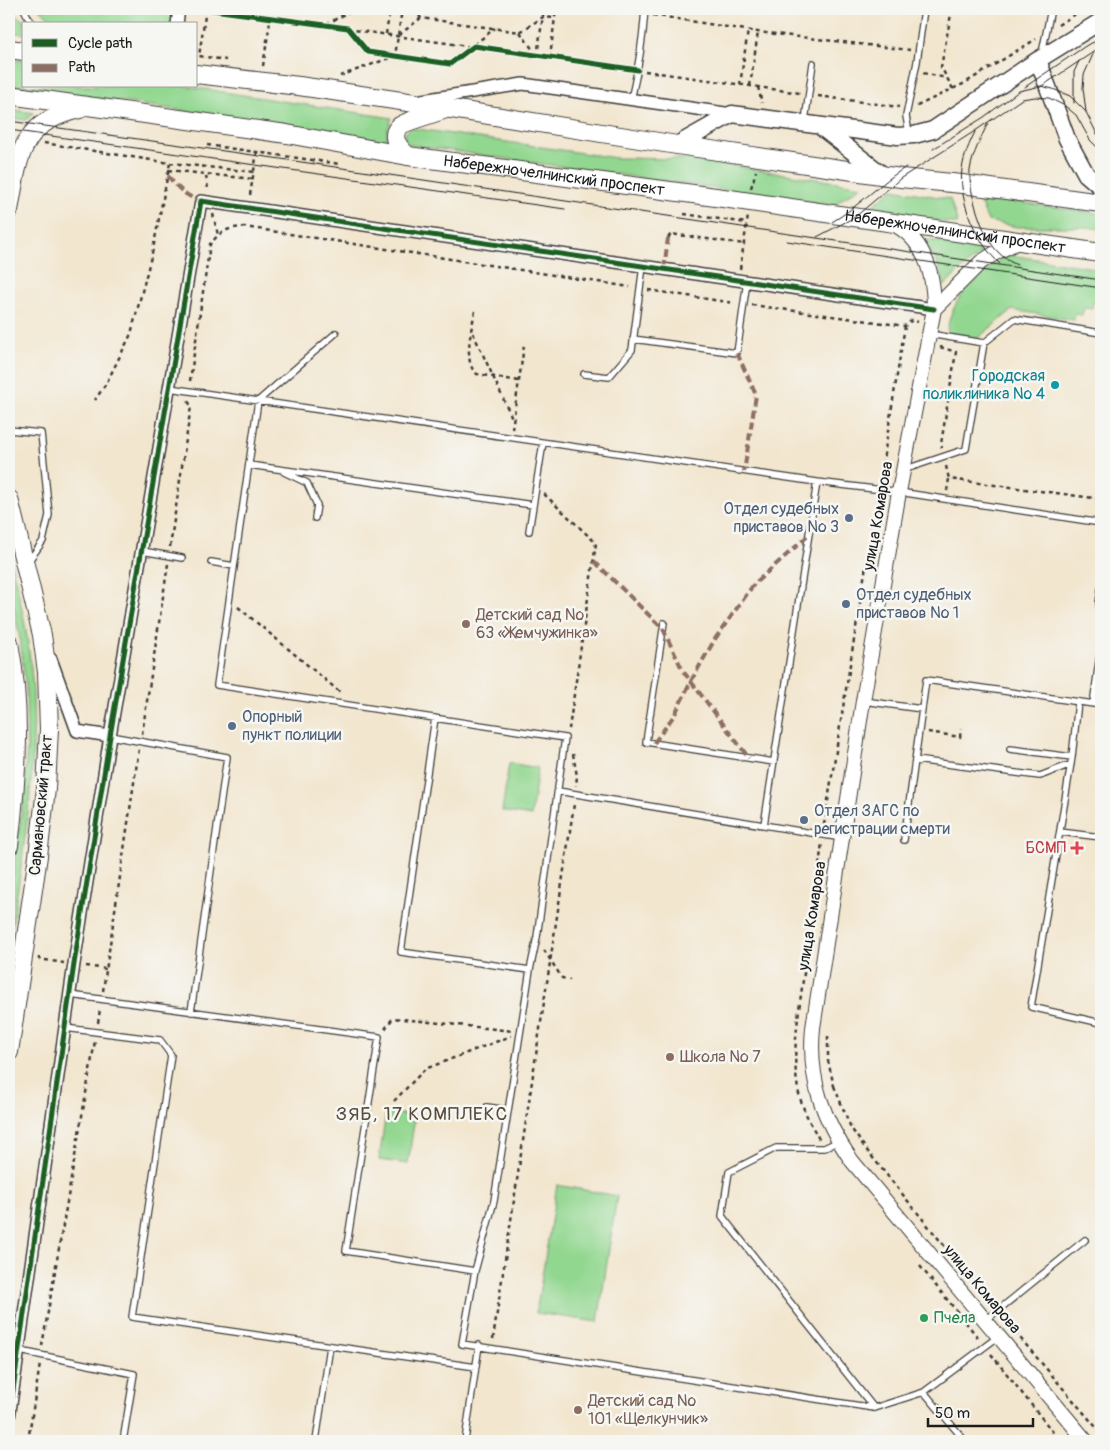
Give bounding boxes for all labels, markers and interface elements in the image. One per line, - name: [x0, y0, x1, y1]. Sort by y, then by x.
- legend: [22, 22, 198, 88]
- text: Cycle path: [68, 34, 132, 53]
- text: Path: [68, 58, 95, 77]
- street label: Набережночелнинский проспект: [442, 151, 666, 200]
- street label: Набережночелнинский проспект: [843, 206, 1067, 258]
- place label: Городская поликлиника № 4: [923, 366, 1045, 404]
- marker: Городская поликлиника № 4: [1049, 379, 1061, 391]
- street label: улица Комарова: [858, 460, 897, 573]
- place label: Отдел судебных приставов № 3: [724, 499, 839, 537]
- marker: Отдел судебных приставов № 3: [843, 512, 855, 524]
- place label: Отдел судебных приставов № 1: [856, 585, 971, 623]
- marker: Отдел судебных приставов № 1: [840, 598, 852, 610]
- place label: Детский сад № 63 «Жемчужинка»: [475, 605, 598, 643]
- marker: Детский сад № 63 «Жемчужинка»: [460, 618, 472, 630]
- place label: Опорный пункт полиции: [242, 707, 341, 745]
- marker: Опорный пункт полиции: [226, 720, 238, 732]
- street label: Сармановский тракт: [25, 734, 57, 876]
- place label: Отдел ЗАГС по регистрации смерти: [814, 801, 950, 839]
- marker: Отдел ЗАГС по регистрации смерти: [798, 814, 810, 826]
- place label: БСМП: [1025, 838, 1066, 858]
- marker: БСМП: [1070, 841, 1084, 855]
- street label: улица Комарова: [793, 860, 831, 973]
- place label: Школа № 7: [680, 1047, 761, 1067]
- marker: Школа № 7: [664, 1051, 676, 1063]
- district label: ЗЯБ, 17 КОМПЛЕКС: [336, 1102, 508, 1126]
- street label: улица Комарова: [938, 1239, 1025, 1338]
- place label: Пчела: [934, 1308, 975, 1328]
- marker: Пчела: [918, 1312, 930, 1324]
- place label: Детский сад № 101 «Щелкунчик»: [587, 1391, 708, 1429]
- scale bar: [928, 1395, 1032, 1427]
- marker: Детский сад № 101 «Щелкунчик»: [572, 1404, 584, 1416]
- text: 50 m: [935, 1404, 970, 1423]

